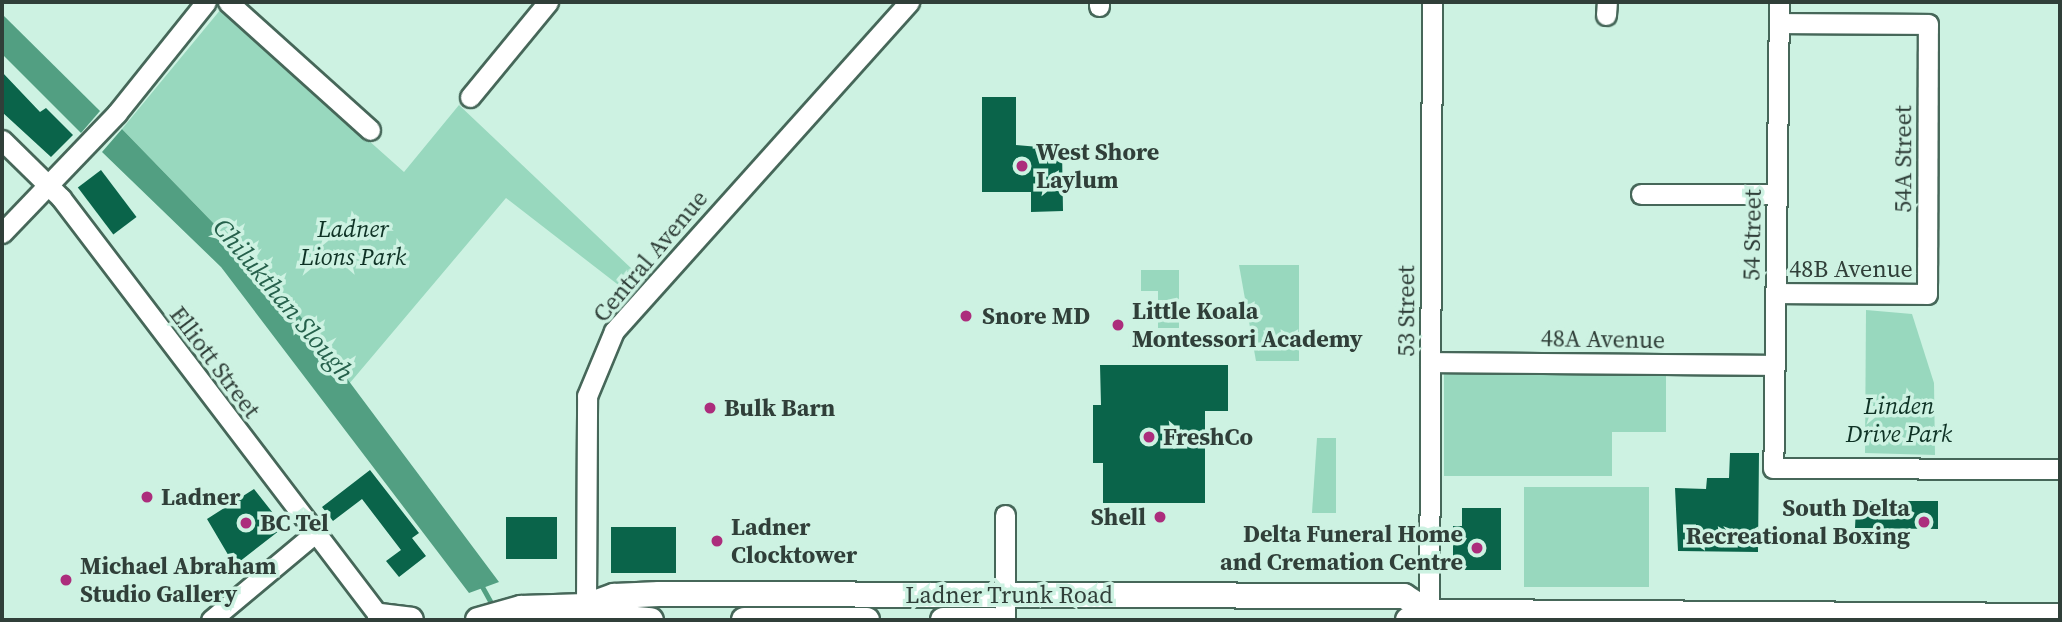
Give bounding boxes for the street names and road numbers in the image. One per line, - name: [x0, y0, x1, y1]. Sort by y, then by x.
- street label: 54A Street: [1889, 105, 1917, 213]
- street label: Central Avenue: [587, 184, 713, 328]
- street label: 54 Street: [1737, 189, 1767, 281]
- street label: 48B Avenue: [1789, 255, 1913, 283]
- street label: 53 Street: [1392, 265, 1420, 357]
- street label: Elliott Street: [164, 300, 266, 424]
- street label: 48A Avenue: [1541, 324, 1665, 354]
- street label: Ladner Trunk Road: [905, 581, 1113, 609]

